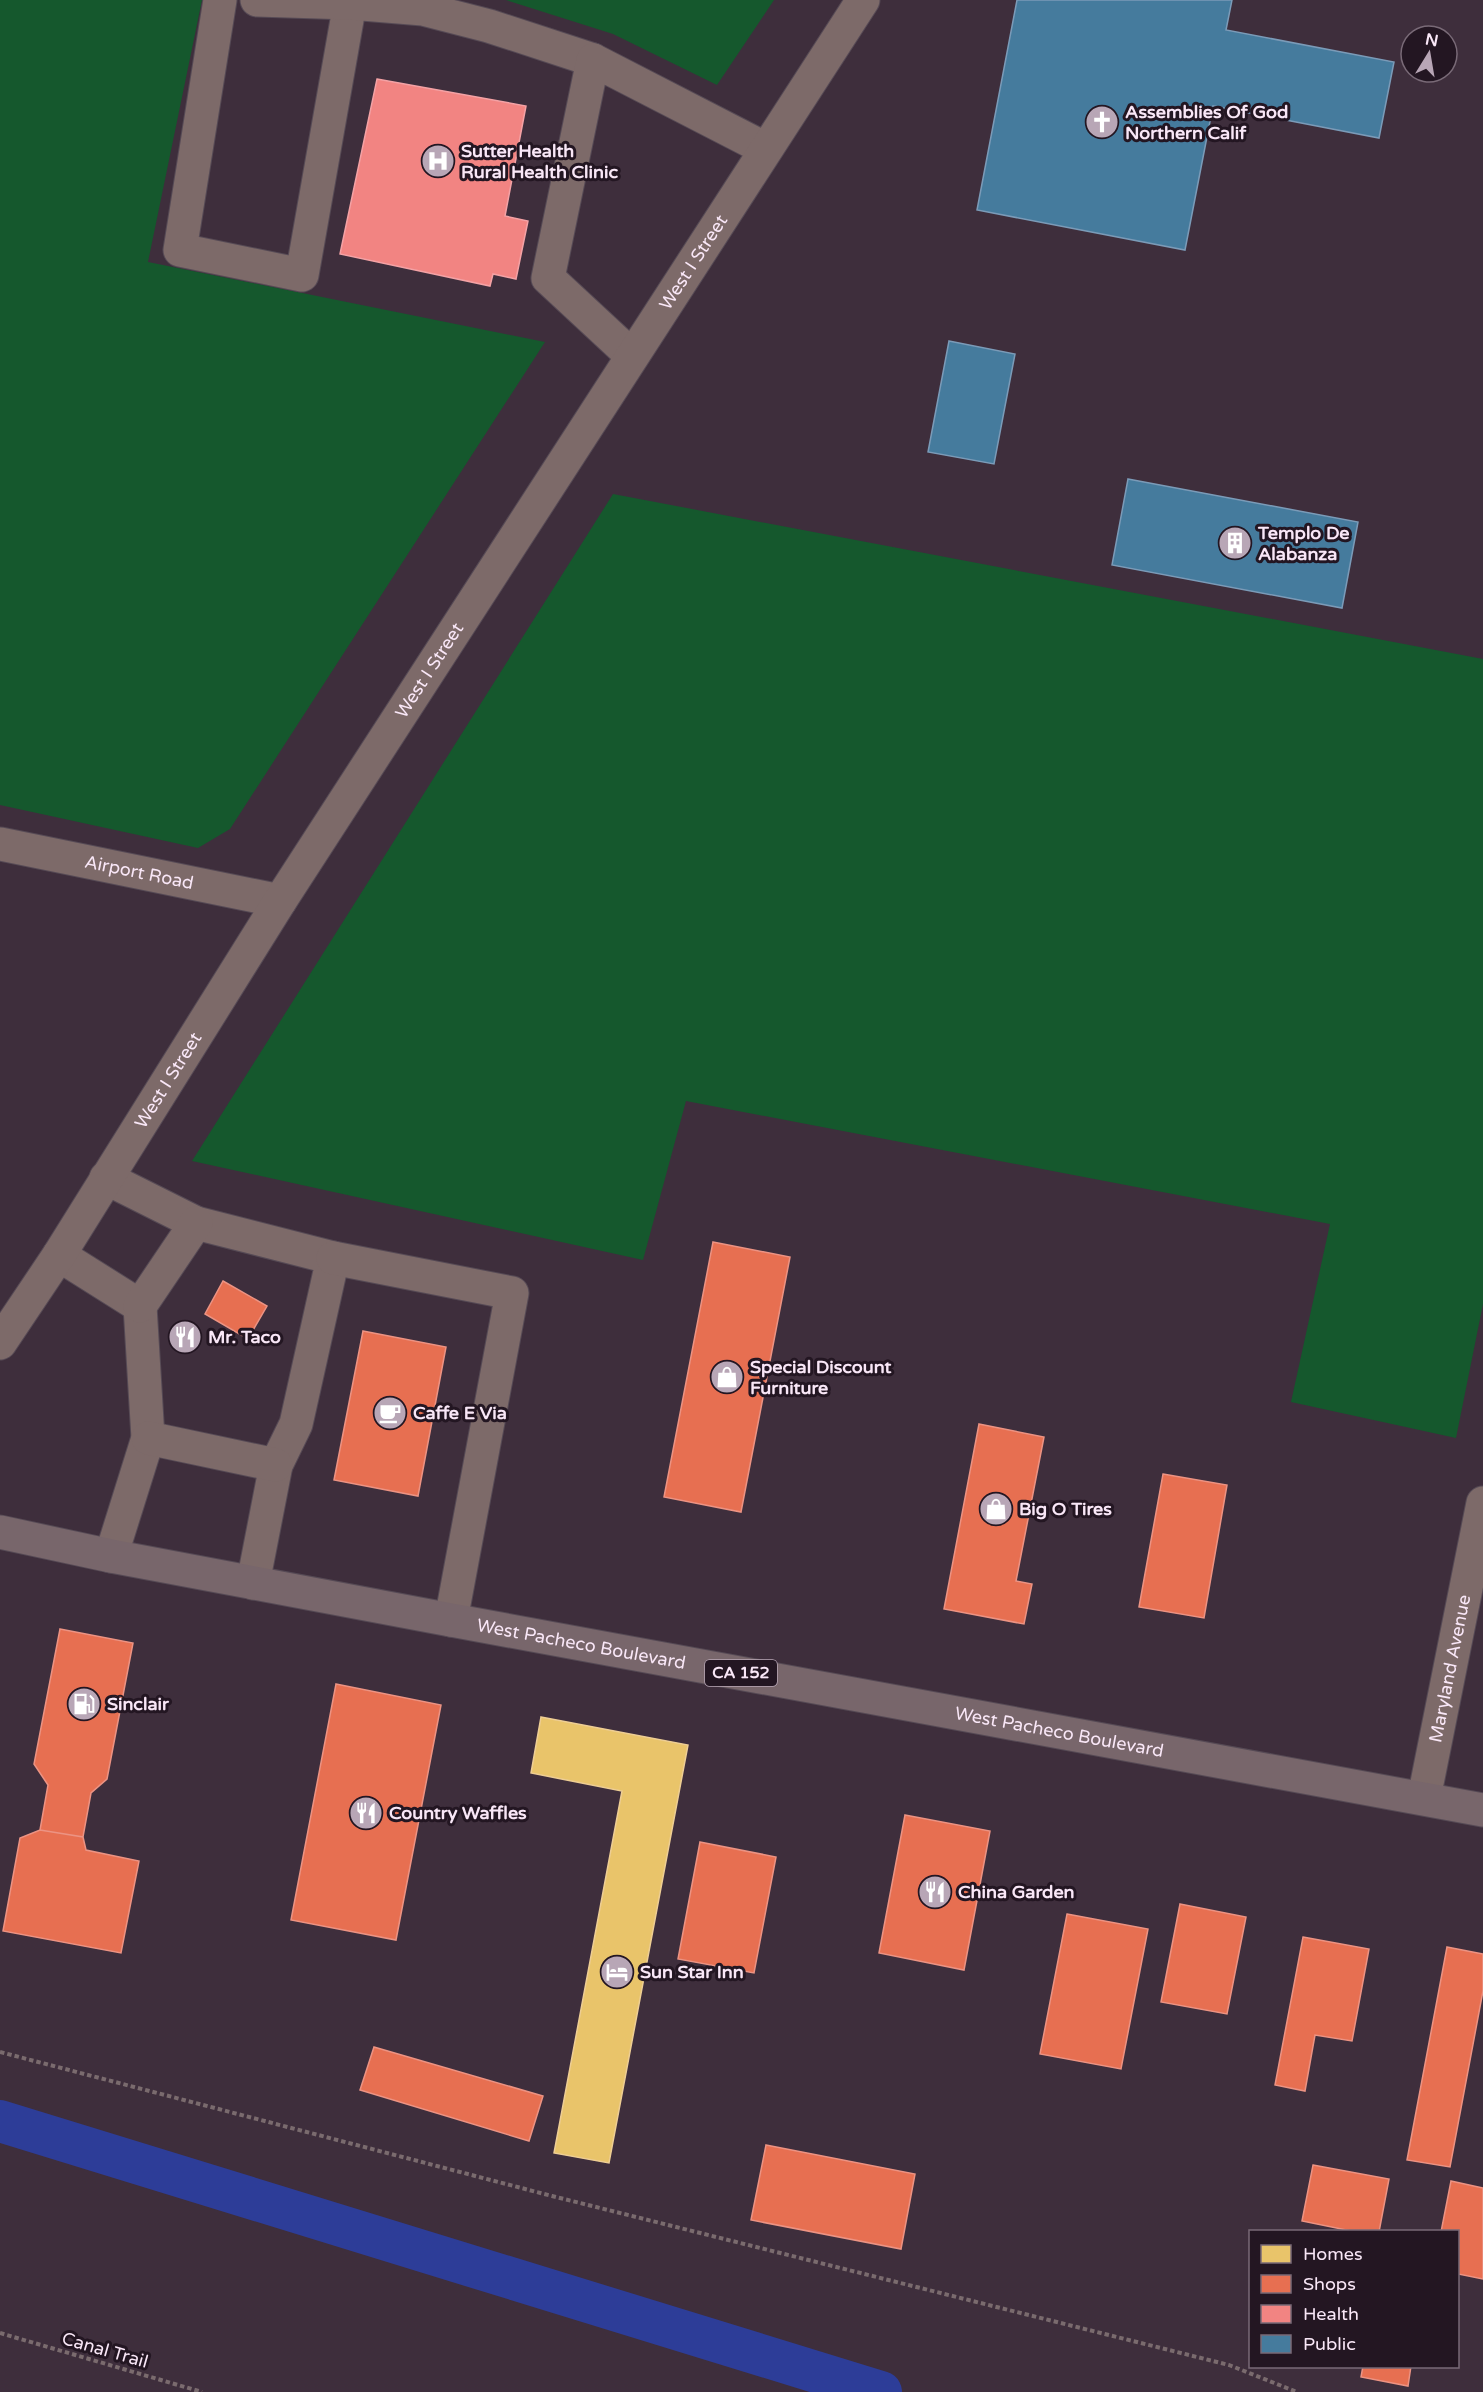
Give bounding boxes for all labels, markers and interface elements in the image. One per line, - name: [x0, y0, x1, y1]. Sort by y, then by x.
- north arrow: [1399, 24, 1459, 84]
- text: N: [1423, 29, 1440, 51]
- place label: Assemblies Of God Northern Calif: [1125, 101, 1288, 144]
- church icon: Assemblies Of God Northern Calif: [1084, 104, 1120, 140]
- place label: Sutter Health Rural Health Clinic: [461, 140, 619, 183]
- hospital icon: Sutter Health Rural Health Clinic: [420, 143, 456, 179]
- street label: West I Street: [654, 210, 732, 314]
- place label: Templo De Alabanza: [1257, 522, 1349, 565]
- building icon: Templo De Alabanza: [1217, 525, 1253, 561]
- street label: West I Street: [390, 618, 468, 722]
- street label: Airport Road: [83, 850, 196, 894]
- street label: West I Street: [130, 1028, 206, 1132]
- restaurant icon: Mr. Taco: [167, 1319, 203, 1355]
- place label: Mr. Taco: [208, 1326, 281, 1348]
- place label: Special Discount Furniture: [750, 1356, 891, 1399]
- shop icon: Special Discount Furniture: [709, 1359, 745, 1395]
- cafe icon: Caffe E Via: [372, 1395, 408, 1431]
- place label: Caffe E Via: [413, 1402, 507, 1424]
- shop icon: Big O Tires: [978, 1491, 1014, 1527]
- place label: Big O Tires: [1019, 1498, 1112, 1520]
- street label: Maryland Avenue: [1424, 1593, 1475, 1744]
- street label: West Pacheco Boulevard: [475, 1614, 687, 1674]
- road number: CA 152: [705, 1660, 777, 1686]
- fuel station icon: Sinclair: [66, 1686, 102, 1722]
- place label: Sinclair: [107, 1693, 170, 1715]
- street label: West Pacheco Boulevard: [953, 1702, 1165, 1762]
- restaurant icon: Country Waffles: [348, 1795, 384, 1831]
- place label: Country Waffles: [389, 1802, 527, 1824]
- restaurant icon: China Garden: [917, 1874, 953, 1910]
- place label: China Garden: [958, 1881, 1075, 1903]
- hotel icon: Sun Star Inn: [599, 1954, 635, 1990]
- place label: Sun Star Inn: [640, 1961, 744, 1983]
- legend: [1249, 2230, 1459, 2368]
- text: Homes: [1303, 2243, 1363, 2265]
- text: Shops: [1303, 2273, 1356, 2295]
- text: Health: [1303, 2303, 1359, 2325]
- street label: Canal Trail: [59, 2327, 151, 2373]
- text: Public: [1303, 2333, 1356, 2355]

